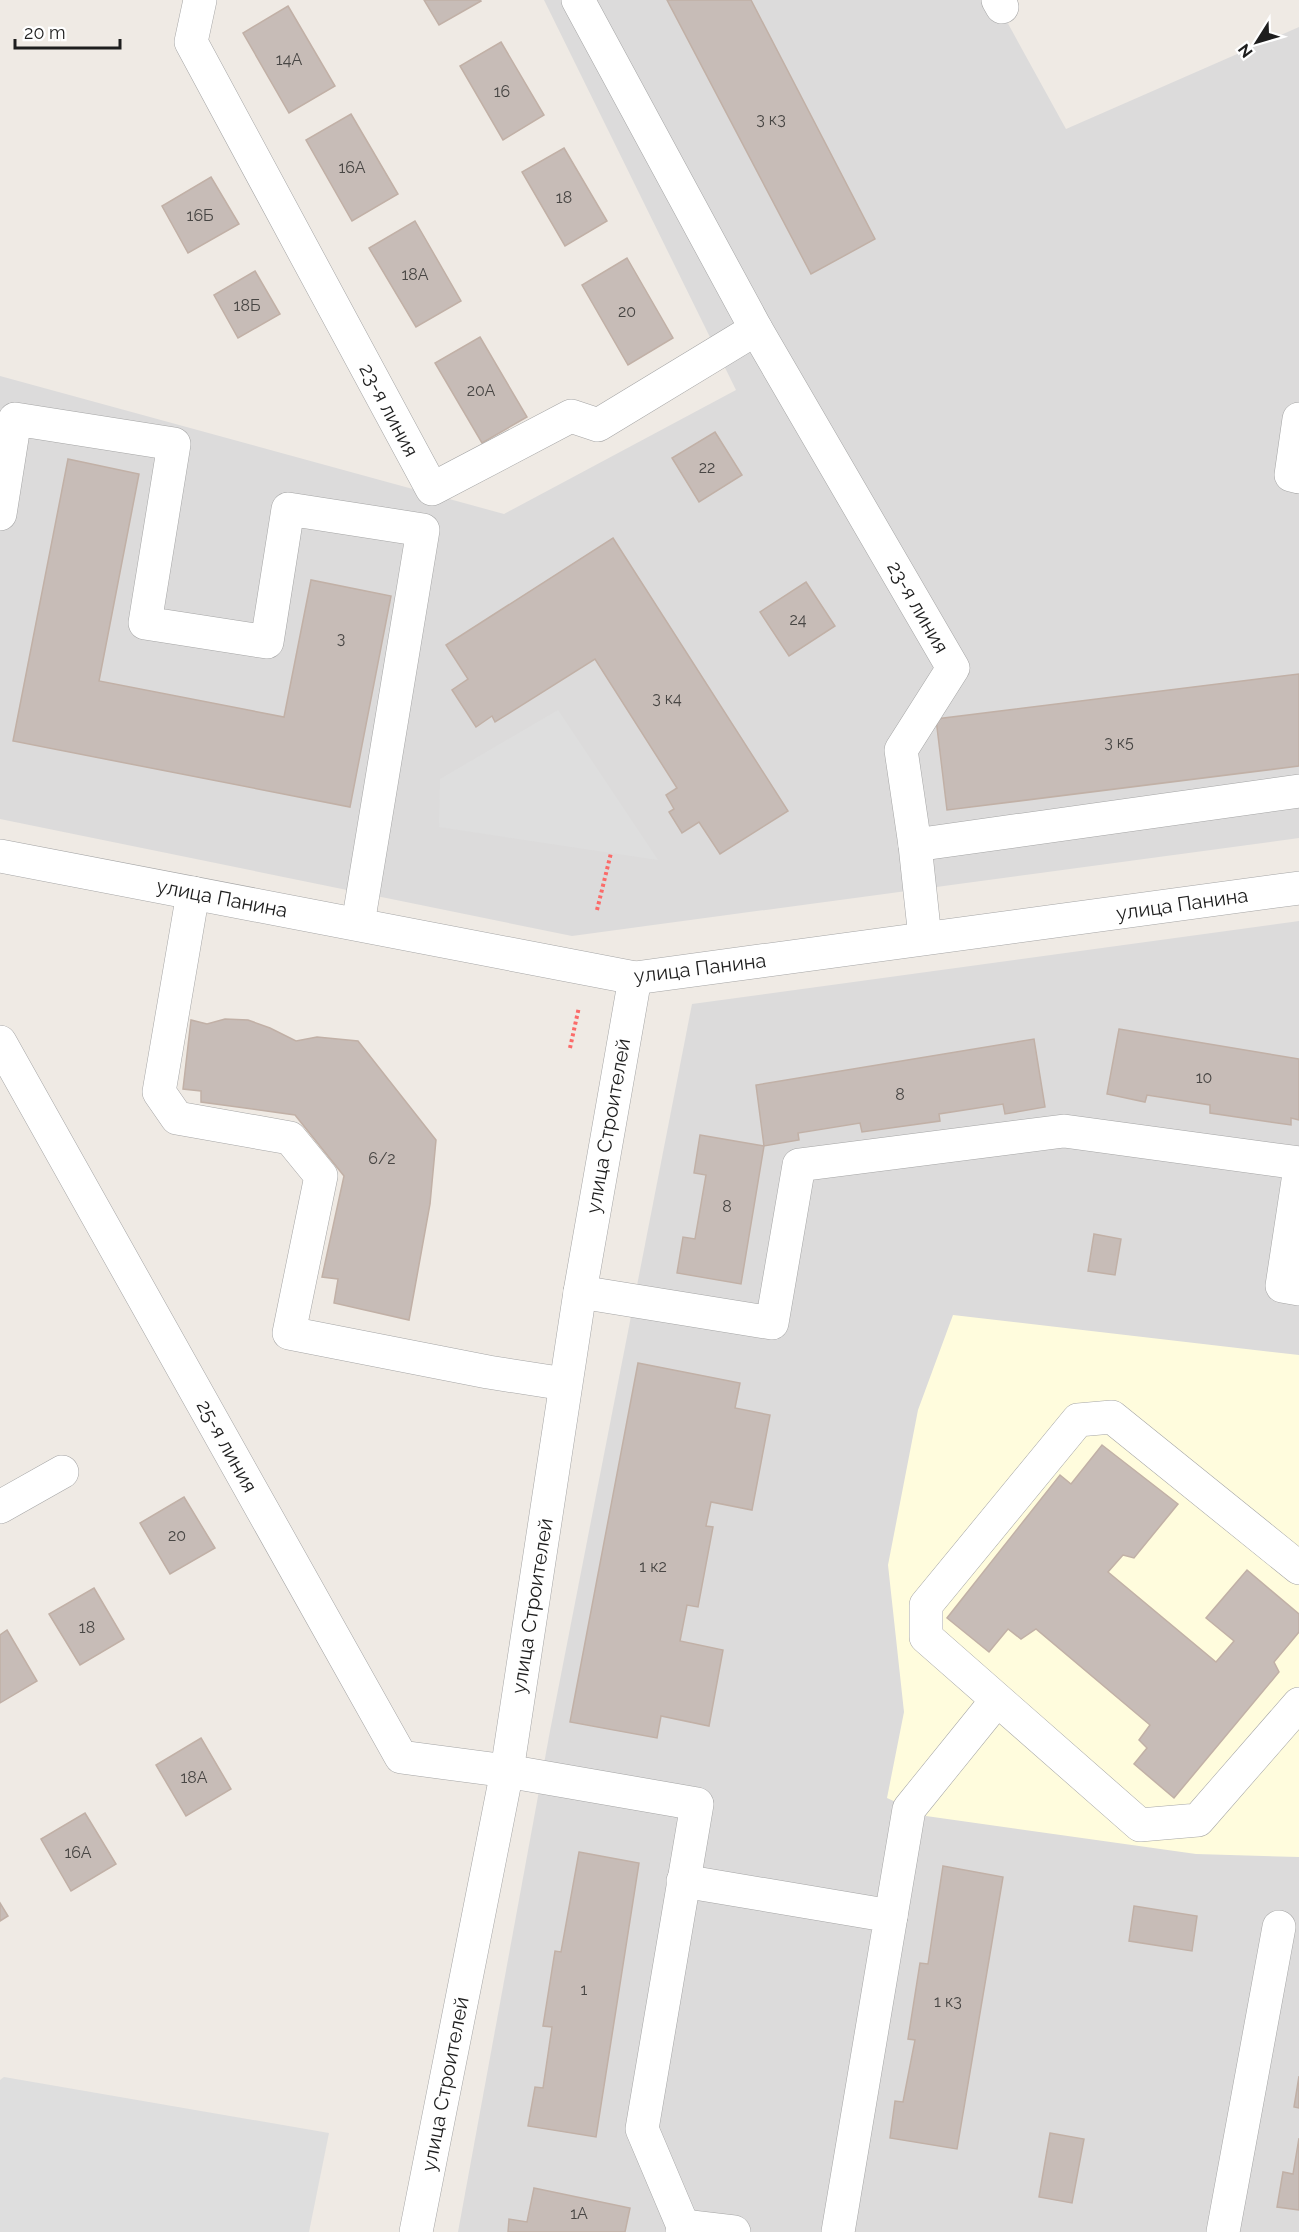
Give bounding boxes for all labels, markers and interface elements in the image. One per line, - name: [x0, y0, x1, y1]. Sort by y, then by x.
- scale bar: [15, 12, 120, 50]
- north arrow: [1227, 12, 1287, 72]
- text: 20 m: [24, 22, 66, 43]
- text: N: [1234, 40, 1257, 61]
- house number: 14А: [276, 50, 302, 69]
- house number: 16: [494, 82, 510, 101]
- house number: 3 к3: [756, 110, 786, 129]
- house number: 16А: [338, 158, 366, 177]
- house number: 18: [556, 188, 572, 207]
- house number: 16Б: [187, 206, 213, 225]
- house number: 18А: [402, 265, 429, 284]
- house number: 18Б: [234, 296, 260, 315]
- house number: 20: [618, 302, 636, 321]
- street label: 23-я линия: [354, 359, 424, 461]
- house number: 20А: [467, 381, 496, 400]
- house number: 22: [699, 458, 715, 477]
- street label: 23-я линия: [882, 557, 954, 657]
- house number: 24: [789, 610, 807, 629]
- house number: 3: [337, 629, 345, 648]
- house number: 3 к4: [652, 689, 682, 708]
- house number: 3 к5: [1104, 733, 1134, 752]
- street label: улица Панина: [154, 874, 290, 922]
- street label: улица Панина: [1114, 883, 1250, 925]
- street label: улица Панина: [633, 948, 767, 988]
- street label: улица Строителей: [581, 1037, 635, 1215]
- house number: 10: [1196, 1068, 1212, 1087]
- house number: 8: [895, 1085, 905, 1104]
- house number: 6/2: [368, 1149, 396, 1168]
- house number: 8: [722, 1197, 732, 1216]
- street label: 25-я линия: [192, 1395, 262, 1497]
- street label: улица Строителей: [506, 1517, 558, 1695]
- house number: 20: [168, 1526, 186, 1545]
- house number: 1 к2: [639, 1557, 667, 1576]
- house number: 18: [79, 1618, 95, 1637]
- house number: 18А: [181, 1768, 208, 1787]
- house number: 16А: [64, 1843, 92, 1862]
- house number: 1: [581, 1980, 588, 1999]
- house number: 1 к3: [934, 1992, 962, 2011]
- street label: улица Строителей: [416, 1995, 474, 2173]
- house number: 1А: [570, 2204, 588, 2223]

